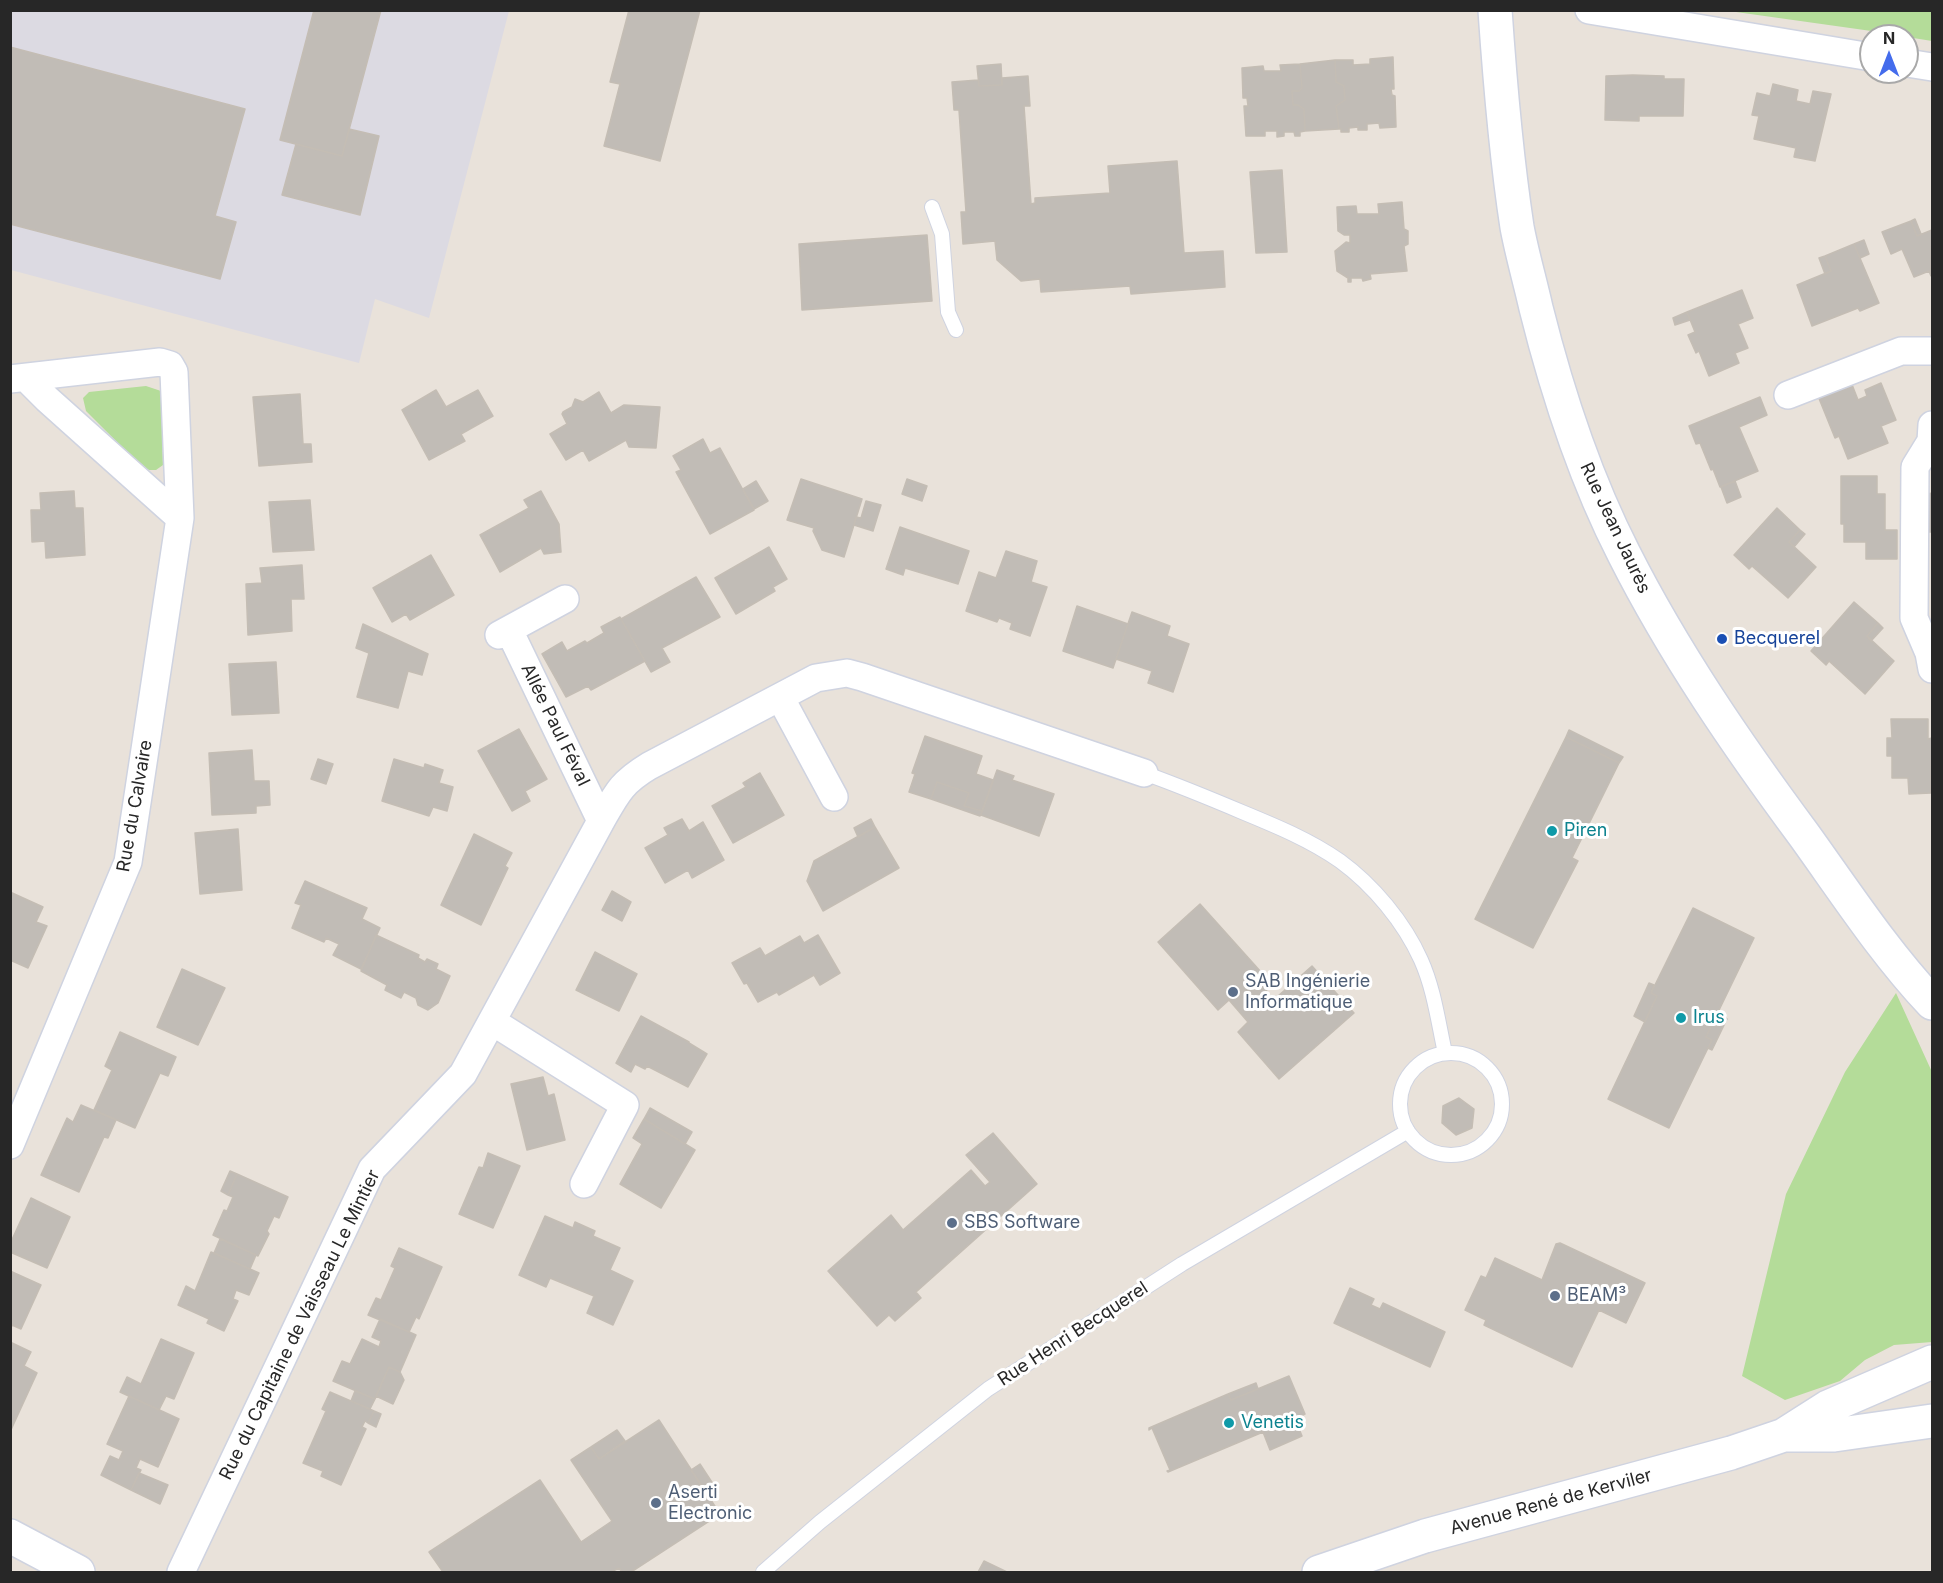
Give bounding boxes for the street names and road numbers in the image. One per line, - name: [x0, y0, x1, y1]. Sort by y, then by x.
- street label: Rue Jean Jaurès: [1575, 459, 1655, 597]
- street label: Allée Paul Féval: [516, 660, 594, 790]
- street label: Rue du Calvaire: [113, 738, 157, 874]
- street label: Rue du Capitaine de Vaisseau Le Mintier: [215, 1166, 385, 1484]
- street label: Rue Henri Becquerel: [994, 1277, 1152, 1391]
- street label: Avenue René de Kerviler: [1448, 1465, 1654, 1539]

